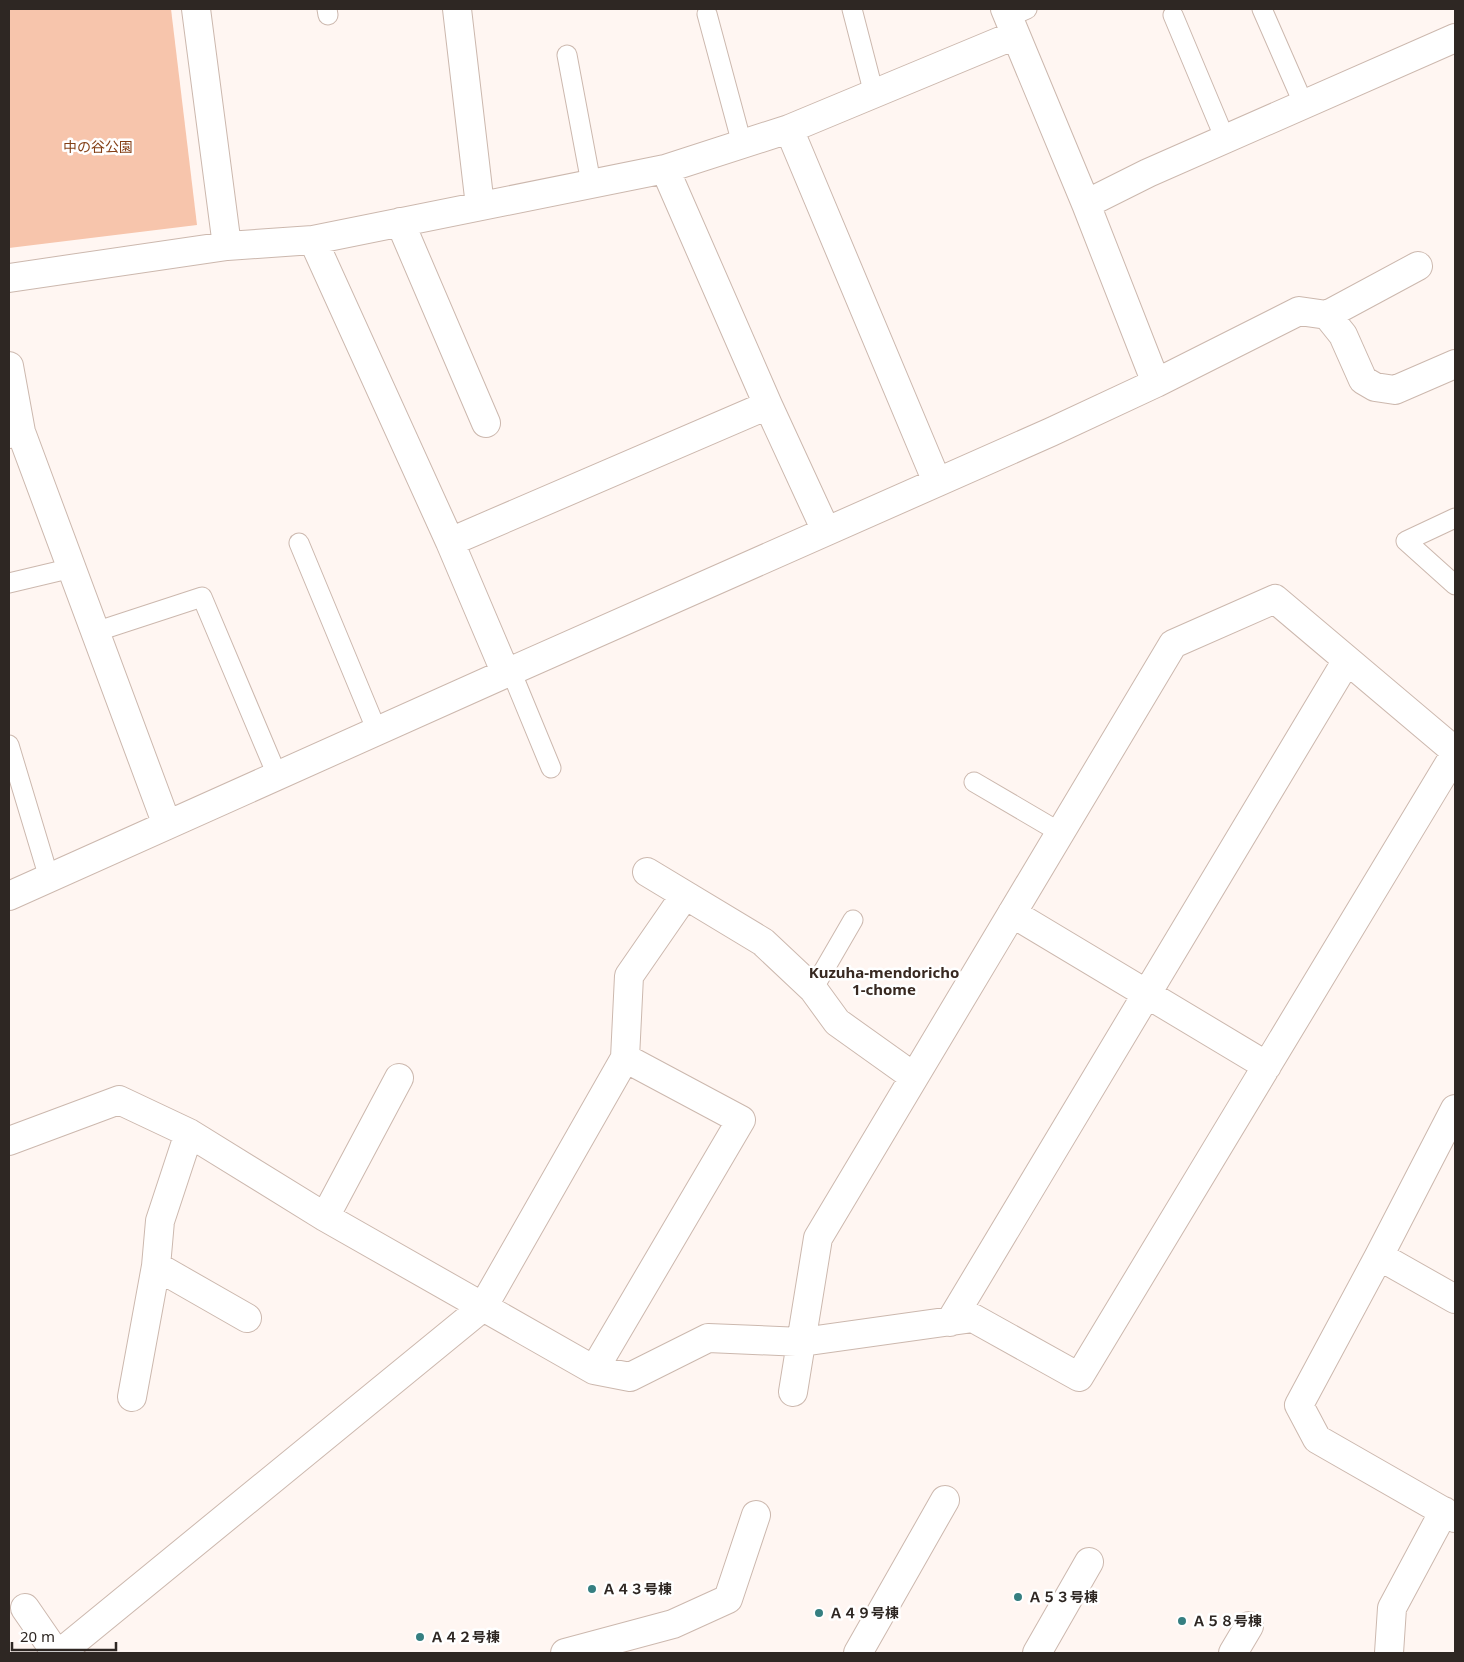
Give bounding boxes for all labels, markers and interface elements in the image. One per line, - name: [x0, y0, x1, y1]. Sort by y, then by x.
- park label: 中の谷公園: [63, 137, 133, 156]
- district label: Kuzuha-mendoricho 1-chome: [809, 962, 959, 999]
- place label: Ａ４３号棟: [602, 1579, 672, 1598]
- marker: Ａ４３号棟: [586, 1583, 598, 1595]
- place label: Ａ５３号棟: [1028, 1587, 1098, 1606]
- marker: Ａ５３号棟: [1012, 1591, 1024, 1603]
- place label: Ａ４９号棟: [829, 1603, 899, 1622]
- marker: Ａ４９号棟: [813, 1607, 825, 1619]
- place label: Ａ５８号棟: [1192, 1611, 1262, 1630]
- marker: Ａ５８号棟: [1176, 1615, 1188, 1627]
- scale bar: [12, 1620, 116, 1652]
- text: 20 m: [20, 1626, 55, 1646]
- place label: Ａ４２号棟: [430, 1627, 500, 1646]
- marker: Ａ４２号棟: [414, 1631, 426, 1643]

